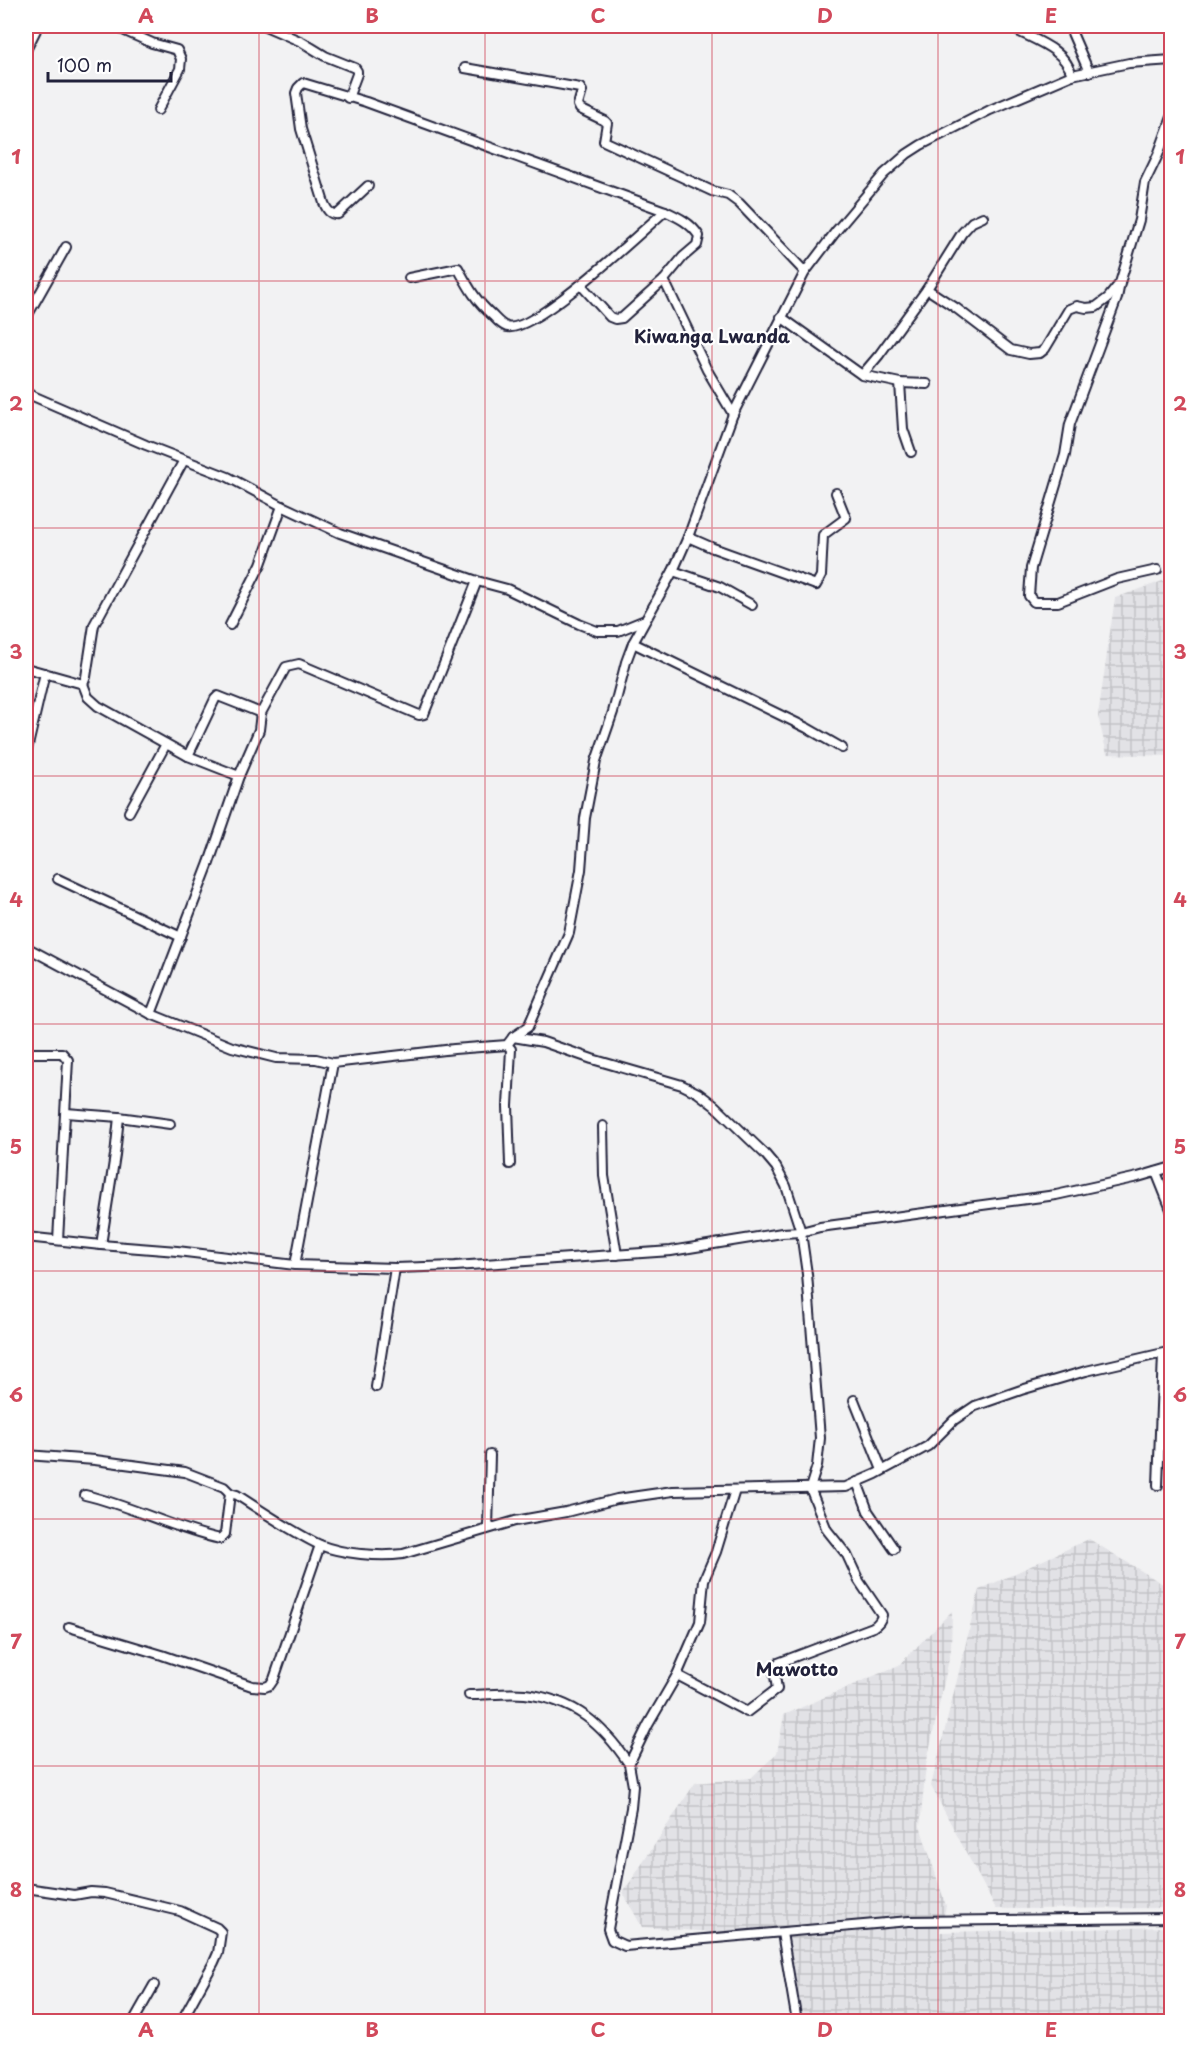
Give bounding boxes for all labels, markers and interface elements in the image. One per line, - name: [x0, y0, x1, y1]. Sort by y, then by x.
- text: A: [138, 0, 154, 30]
- text: B: [365, 0, 379, 30]
- text: C: [590, 0, 606, 30]
- text: D: [817, 0, 833, 30]
- text: E: [1045, 0, 1057, 30]
- scale bar: [48, 45, 171, 83]
- text: 100 m: [57, 51, 112, 78]
- text: 1: [11, 141, 21, 171]
- text: 1: [1175, 141, 1185, 171]
- district label: Kiwanga Lwanda: [634, 322, 791, 349]
- text: 2: [9, 388, 23, 418]
- text: 2: [1173, 388, 1187, 418]
- text: 3: [9, 636, 23, 666]
- text: 3: [1173, 636, 1187, 666]
- text: 4: [9, 884, 23, 914]
- text: 4: [1173, 884, 1187, 914]
- text: 5: [10, 1131, 22, 1161]
- text: 5: [1174, 1131, 1186, 1161]
- text: 6: [9, 1379, 23, 1409]
- text: 6: [1173, 1379, 1187, 1409]
- text: 7: [10, 1626, 22, 1656]
- text: 7: [1174, 1626, 1186, 1656]
- district label: Mawotto: [756, 1655, 839, 1682]
- text: 8: [10, 1874, 22, 1904]
- text: 8: [1174, 1874, 1186, 1904]
- text: A: [138, 2014, 154, 2044]
- text: B: [365, 2014, 379, 2044]
- text: C: [590, 2014, 606, 2044]
- text: D: [817, 2014, 833, 2044]
- text: E: [1045, 2014, 1057, 2044]

